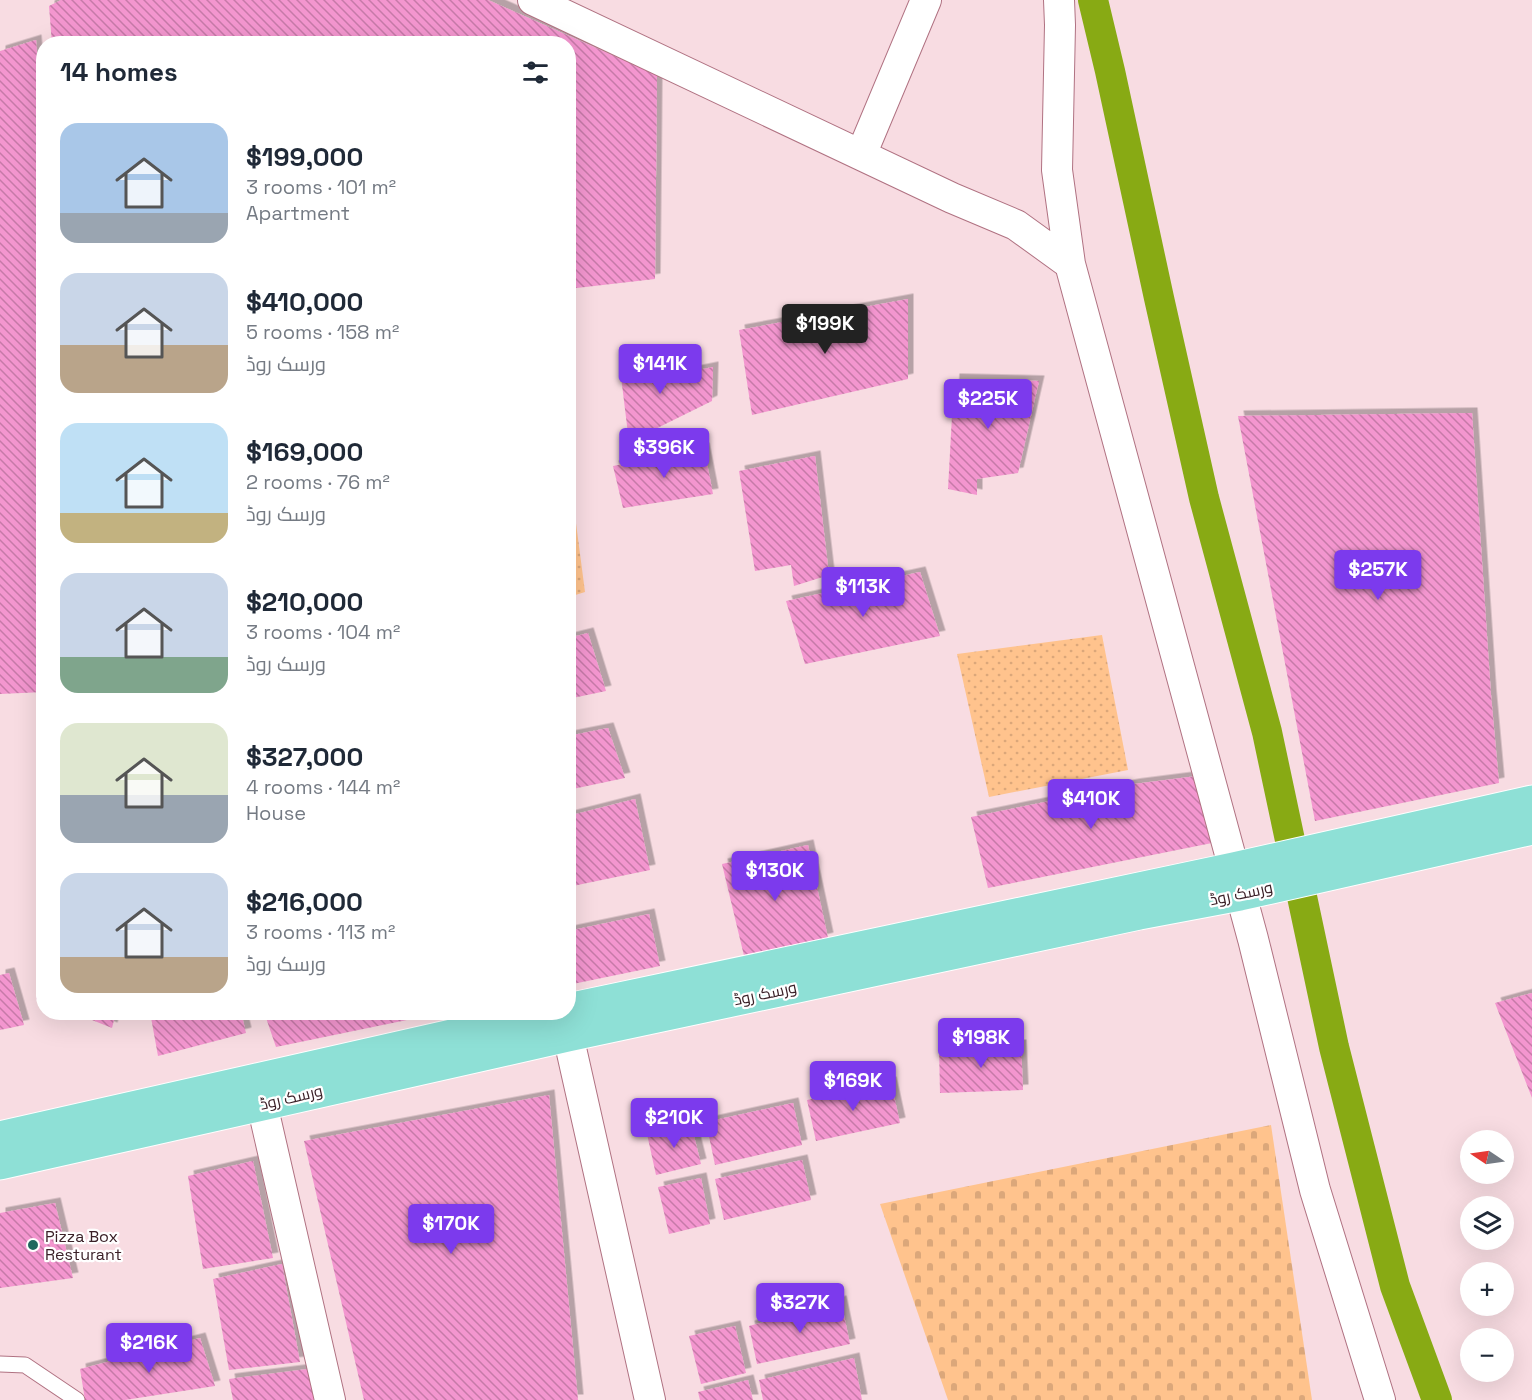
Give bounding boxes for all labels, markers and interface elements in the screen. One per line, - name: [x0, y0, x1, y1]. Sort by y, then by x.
- text: 14 homes: [60, 55, 178, 89]
- icon: filters: [519, 56, 552, 89]
- text: $199,000: [246, 140, 363, 174]
- icon: home: [108, 147, 180, 219]
- text: 3 rooms · 101 m²: [246, 174, 396, 200]
- text: Apartment: [246, 200, 350, 226]
- text: $410,000: [246, 285, 363, 319]
- icon: home: [108, 297, 180, 369]
- pin: $199K: [783, 304, 867, 355]
- text: $199K: [796, 310, 854, 336]
- text: 5 rooms · 158 m²: [246, 319, 399, 345]
- pin: $141K: [618, 344, 702, 395]
- text: $141K: [633, 350, 687, 376]
- text: ورسک روڈ: [246, 351, 326, 377]
- pin: $225K: [946, 379, 1030, 430]
- text: $225K: [958, 385, 1018, 411]
- pin: $396K: [622, 428, 706, 479]
- text: $396K: [633, 434, 695, 460]
- text: $169,000: [246, 435, 363, 469]
- icon: home: [108, 447, 180, 519]
- text: 2 rooms · 76 m²: [246, 469, 390, 495]
- text: ورسک روڈ: [246, 501, 326, 527]
- pin: $257K: [1336, 550, 1420, 601]
- text: $257K: [1348, 556, 1408, 582]
- pin: $113K: [821, 567, 905, 618]
- text: $113K: [836, 573, 890, 599]
- text: $210,000: [246, 585, 363, 619]
- icon: home: [108, 597, 180, 669]
- text: 3 rooms · 104 m²: [246, 619, 400, 645]
- text: ورسک روڈ: [246, 651, 326, 677]
- text: $327,000: [246, 740, 363, 774]
- icon: home: [108, 747, 180, 819]
- text: 4 rooms · 144 m²: [246, 774, 400, 800]
- pin: $410K: [1049, 779, 1133, 830]
- text: $410K: [1062, 785, 1120, 811]
- text: House: [246, 800, 306, 826]
- pin: $130K: [733, 851, 817, 902]
- text: $130K: [746, 857, 804, 883]
- street label: ورسک روڈ: [1208, 877, 1275, 910]
- text: $216,000: [246, 885, 363, 919]
- icon: home: [108, 897, 180, 969]
- text: 3 rooms · 113 m²: [246, 919, 395, 945]
- text: ورسک روڈ: [246, 951, 326, 977]
- street label: ورسک روڈ: [732, 977, 799, 1010]
- pin: $198K: [939, 1018, 1023, 1069]
- text: $198K: [952, 1024, 1010, 1050]
- pin: $169K: [811, 1061, 895, 1112]
- text: $169K: [824, 1067, 882, 1093]
- street label: ورسک روڈ: [258, 1080, 325, 1115]
- pin: $210K: [632, 1098, 716, 1149]
- text: $210K: [645, 1104, 703, 1130]
- north arrow: [1460, 1130, 1514, 1184]
- map controls: [1460, 1130, 1514, 1382]
- button: layers: [1460, 1196, 1514, 1250]
- pin: $170K: [409, 1204, 493, 1255]
- text: $170K: [422, 1210, 480, 1236]
- place label: Pizza Box Resturant: [45, 1226, 122, 1265]
- marker: Pizza Box Resturant: [26, 1238, 40, 1252]
- button: +: [1460, 1262, 1514, 1316]
- pin: $327K: [758, 1283, 842, 1334]
- text: $327K: [770, 1289, 830, 1315]
- pin: $216K: [107, 1323, 191, 1374]
- button: −: [1460, 1328, 1514, 1382]
- text: $216K: [120, 1329, 178, 1355]

